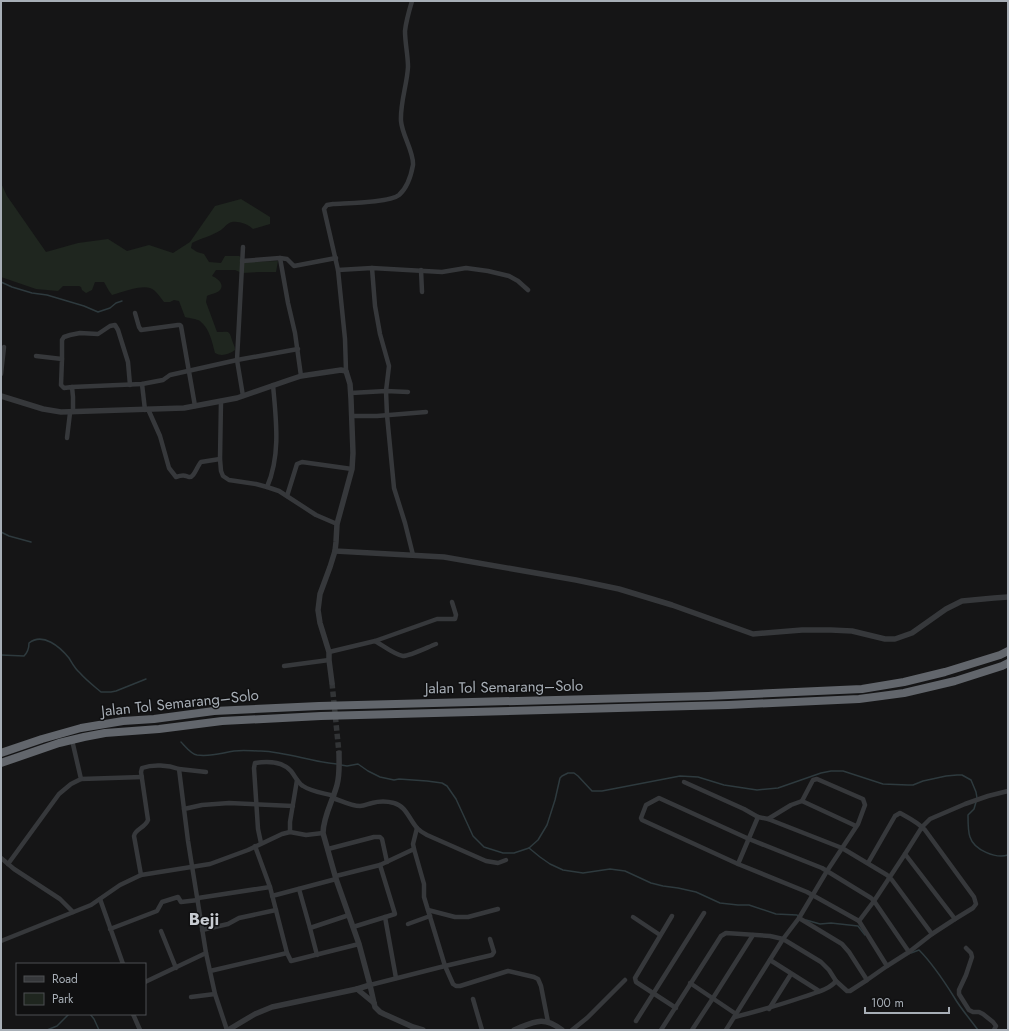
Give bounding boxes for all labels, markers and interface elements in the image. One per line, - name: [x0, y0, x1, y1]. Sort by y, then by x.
- street label: Jalan Tol Semarang–Solo: [423, 675, 583, 699]
- street label: Jalan Tol Semarang–Solo: [98, 684, 260, 722]
- district label: Beji: [189, 907, 219, 931]
- legend: [16, 963, 146, 1015]
- text: Road: [52, 970, 78, 988]
- scale bar: [865, 989, 949, 1015]
- text: Park: [52, 990, 74, 1008]
- text: 100 m: [871, 994, 904, 1012]

